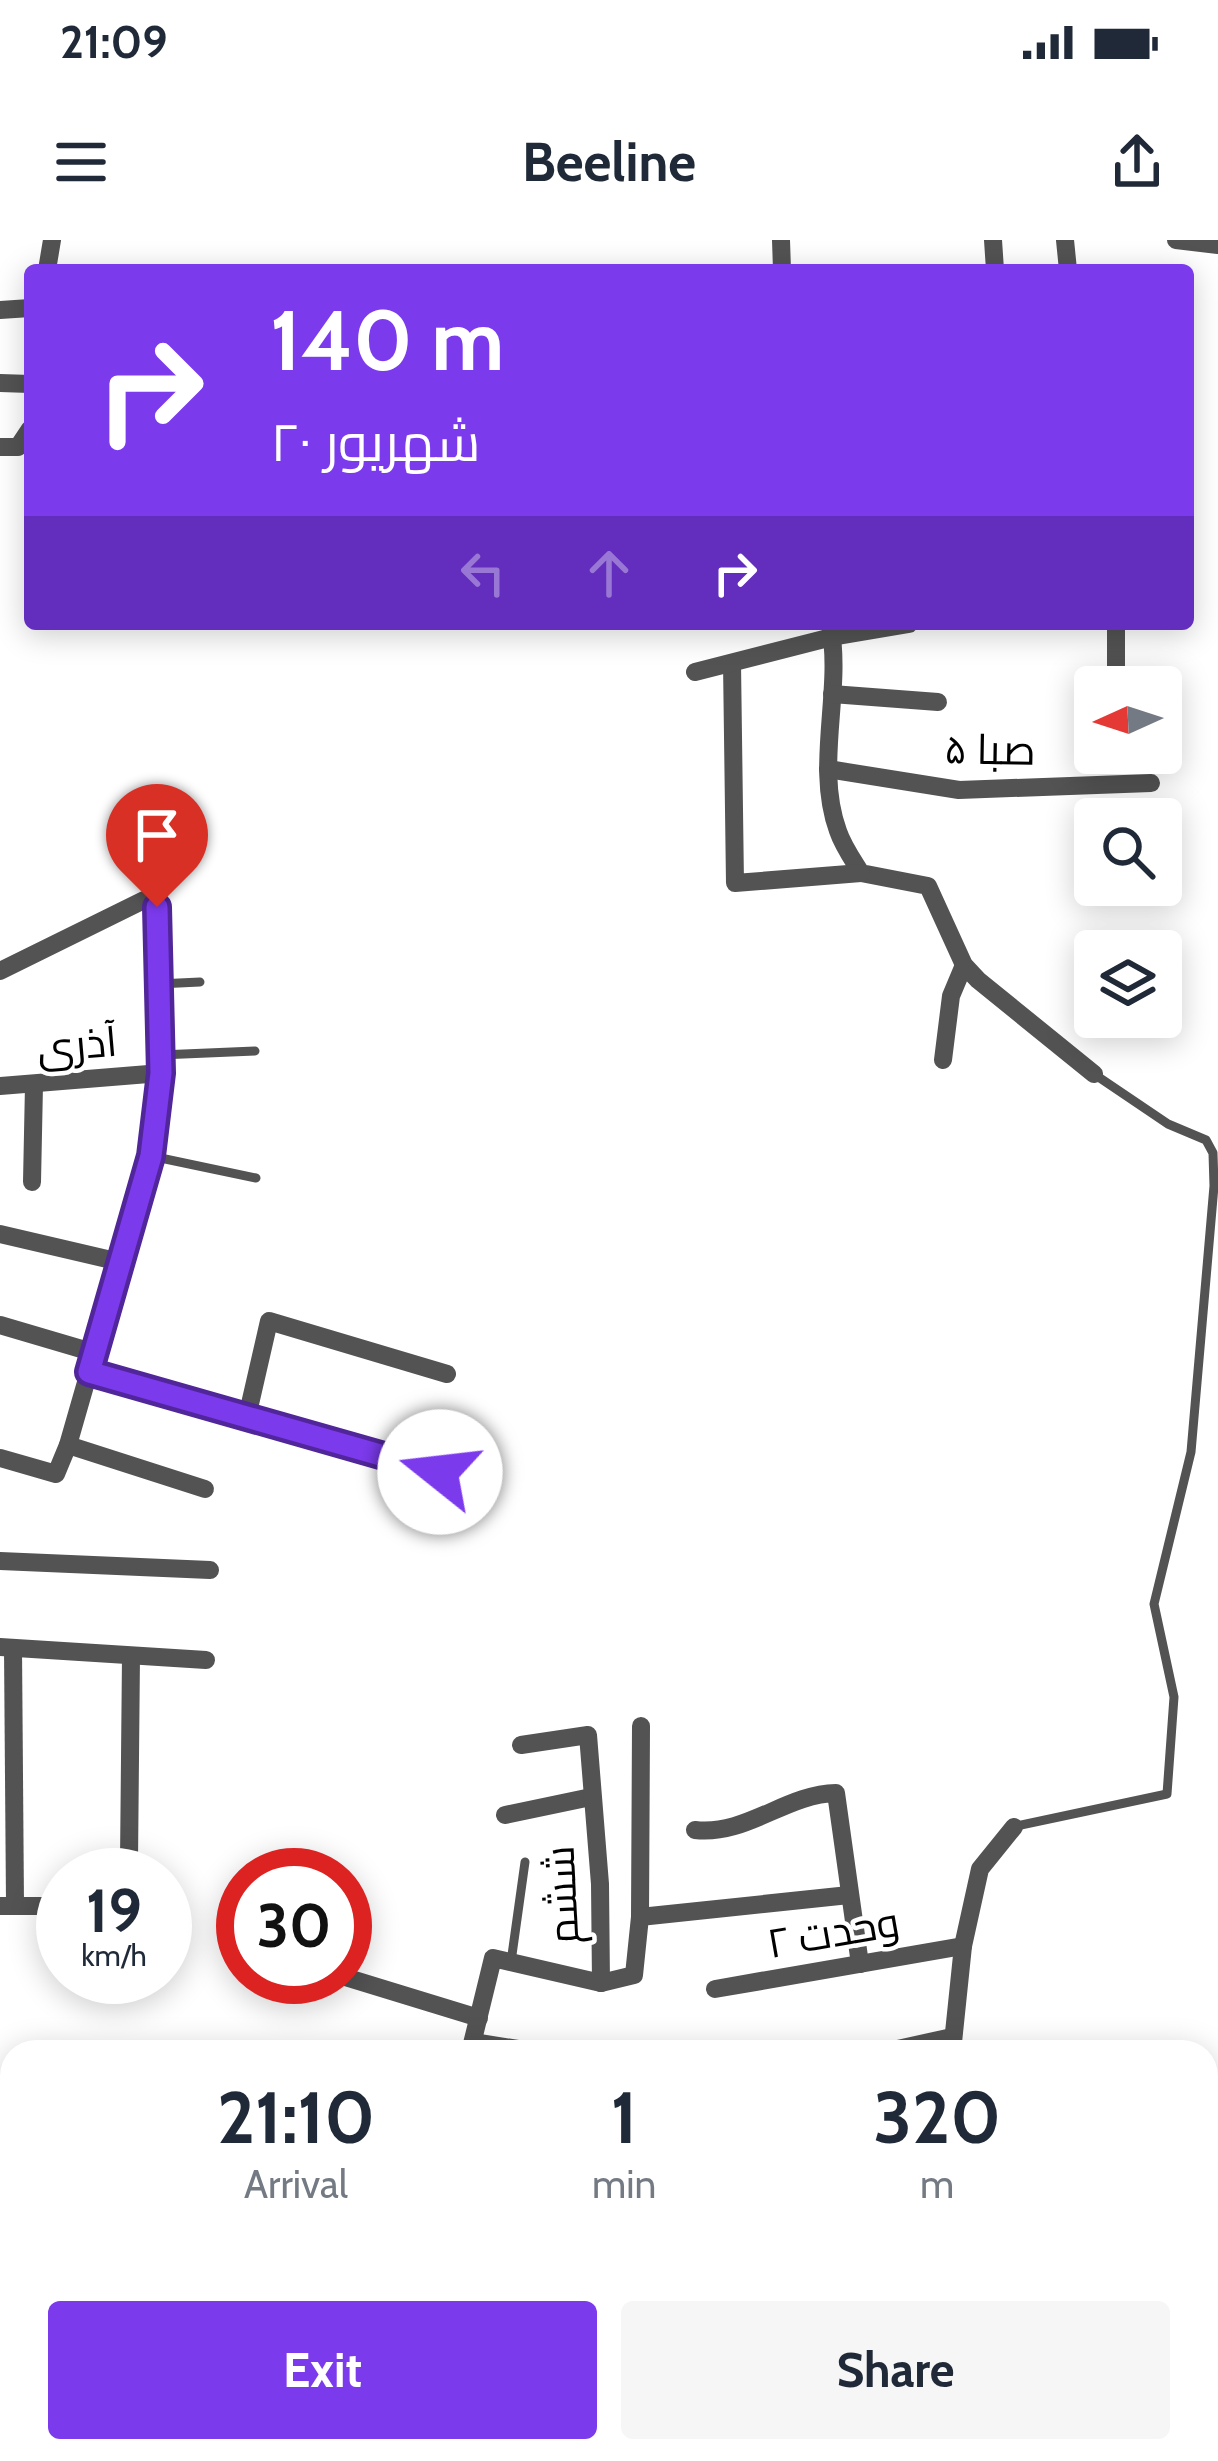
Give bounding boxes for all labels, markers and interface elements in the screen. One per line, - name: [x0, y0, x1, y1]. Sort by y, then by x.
- text: 21:09: [60, 15, 167, 69]
- icon: menu: [48, 129, 114, 195]
- text: Beeline: [522, 129, 696, 195]
- icon: share: [1104, 129, 1170, 195]
- text: 140 m: [270, 289, 504, 391]
- icon: right: [72, 312, 228, 468]
- text: شهریور ۲۰: [270, 409, 480, 475]
- icon: left: [450, 540, 516, 606]
- icon: ahead: [576, 540, 642, 606]
- icon: right: [702, 540, 768, 606]
- north arrow: [1074, 666, 1182, 774]
- map controls: [1074, 666, 1182, 1038]
- street label: صبا ۵: [944, 722, 1036, 776]
- pin: [106, 784, 208, 907]
- button: search: [1074, 798, 1182, 906]
- icon: arrive: [124, 802, 190, 868]
- button: layers: [1074, 930, 1182, 1038]
- street label: آذری: [35, 1015, 119, 1073]
- position arrow: [377, 1409, 503, 1535]
- street label: ششم: [532, 1844, 593, 1946]
- speed limit sign: 30: [216, 1848, 372, 2004]
- text: 19: [86, 1874, 142, 1947]
- street label: وحدت ۲: [763, 1895, 903, 1969]
- text: km/h: [81, 1937, 147, 1974]
- text: 21:10: [217, 2074, 375, 2161]
- text: 1: [611, 2074, 637, 2161]
- text: 320: [873, 2074, 1001, 2161]
- text: Arrival: [244, 2160, 348, 2208]
- text: min: [592, 2160, 656, 2208]
- text: m: [920, 2160, 954, 2208]
- button: Exit: [48, 2301, 597, 2439]
- button: Share: [621, 2301, 1170, 2439]

